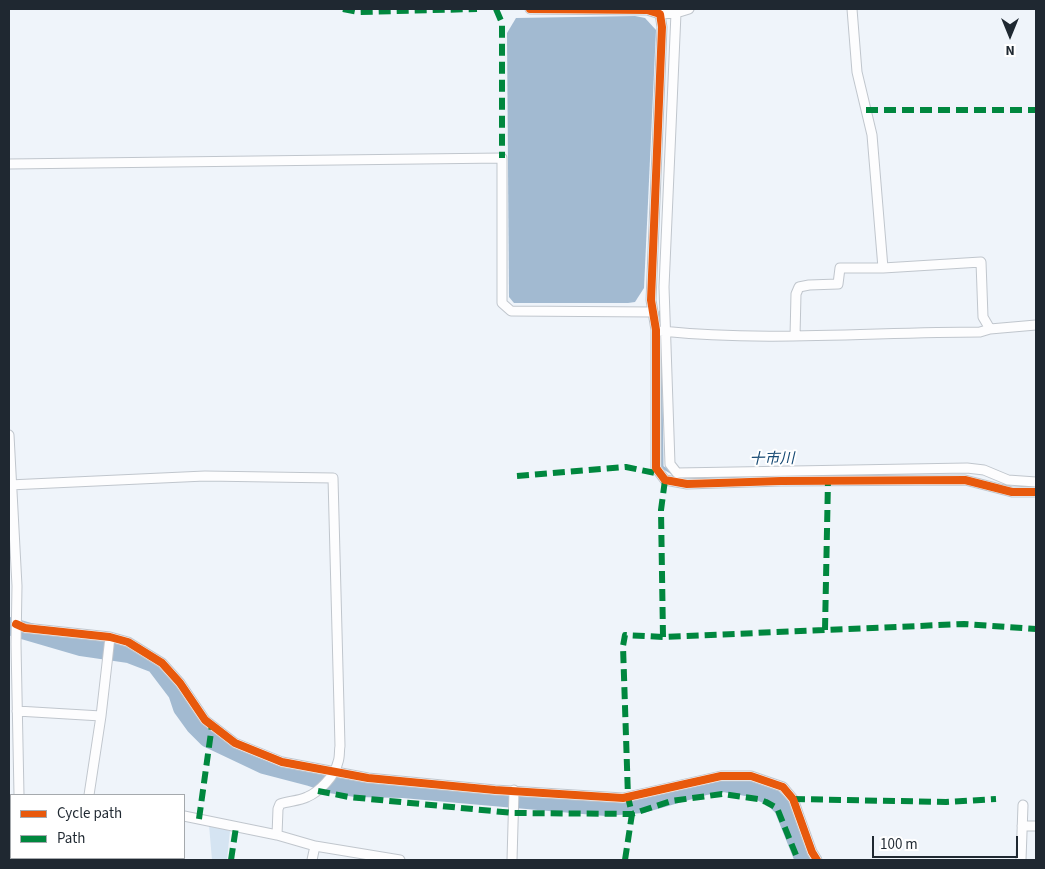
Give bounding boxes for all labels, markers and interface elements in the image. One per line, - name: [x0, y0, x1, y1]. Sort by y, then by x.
- north arrow: [985, 10, 1035, 60]
- text: N: [1005, 40, 1015, 60]
- water label: 十市川: [749, 451, 795, 469]
- legend: [10, 794, 185, 859]
- text: Cycle path: [57, 803, 122, 824]
- scale bar: [875, 826, 1021, 858]
- text: Path: [57, 828, 85, 849]
- text: 100 m: [880, 834, 918, 855]

